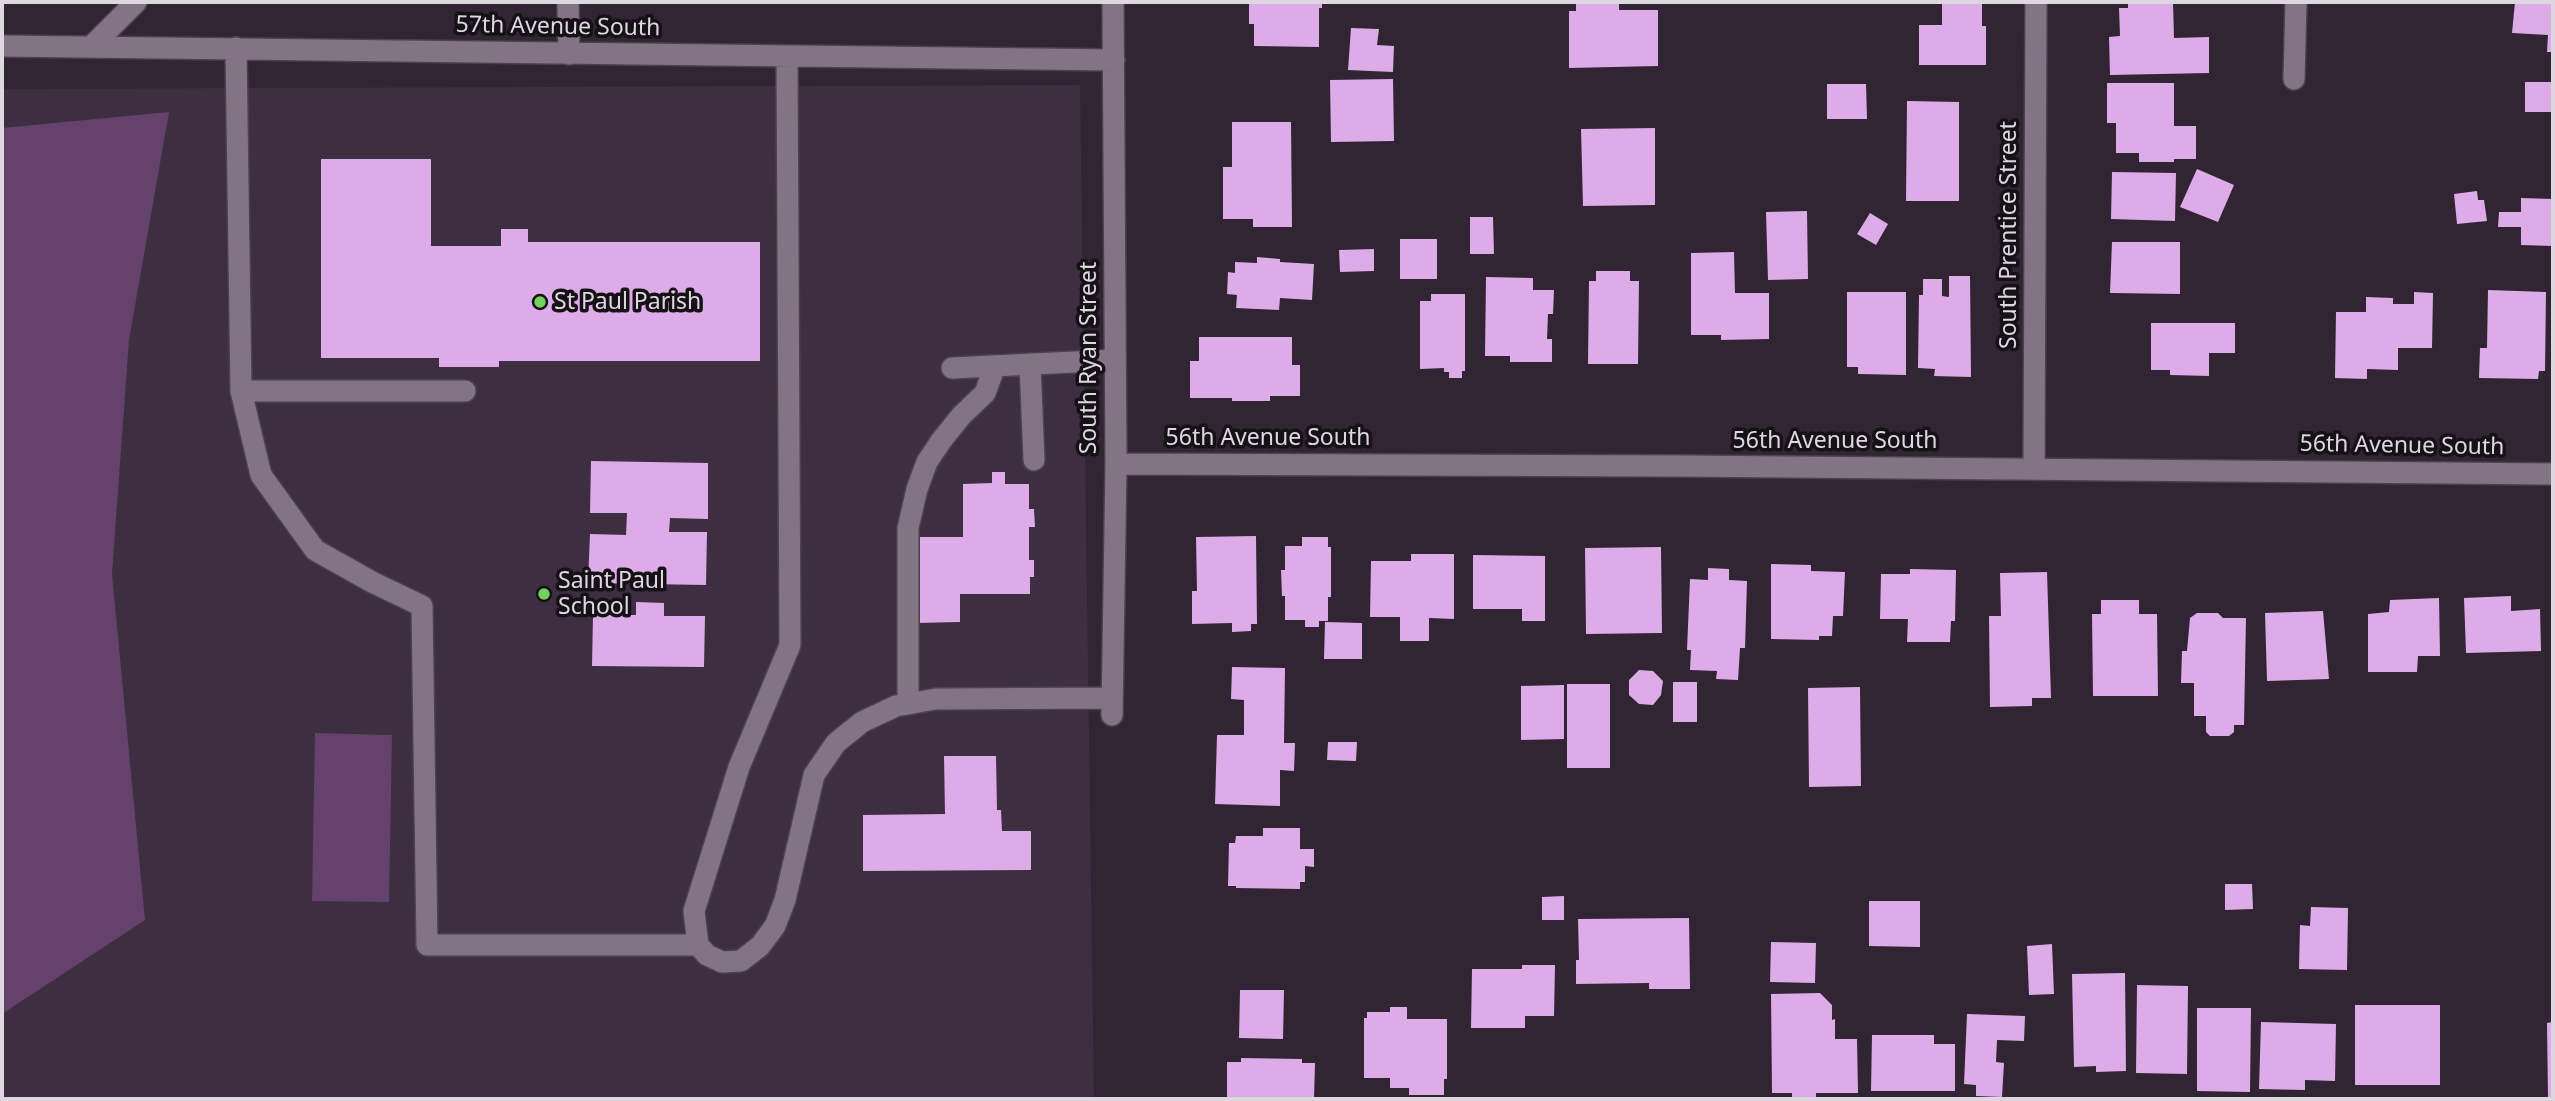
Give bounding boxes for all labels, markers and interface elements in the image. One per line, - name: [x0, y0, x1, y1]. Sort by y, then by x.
- street label: 57th Avenue South: [455, 11, 661, 43]
- street label: South Prentice Street: [1995, 121, 2023, 349]
- street label: South Ryan Street: [1075, 262, 1103, 454]
- place label: St Paul Parish: [554, 288, 701, 316]
- marker: St Paul Parish: [532, 294, 548, 310]
- street label: 56th Avenue South: [1166, 424, 1370, 452]
- street label: 56th Avenue South: [1733, 427, 1937, 455]
- street label: 56th Avenue South: [2299, 430, 2505, 462]
- place label: Saint Paul School: [558, 567, 665, 621]
- marker: Saint Paul School: [536, 586, 552, 602]

